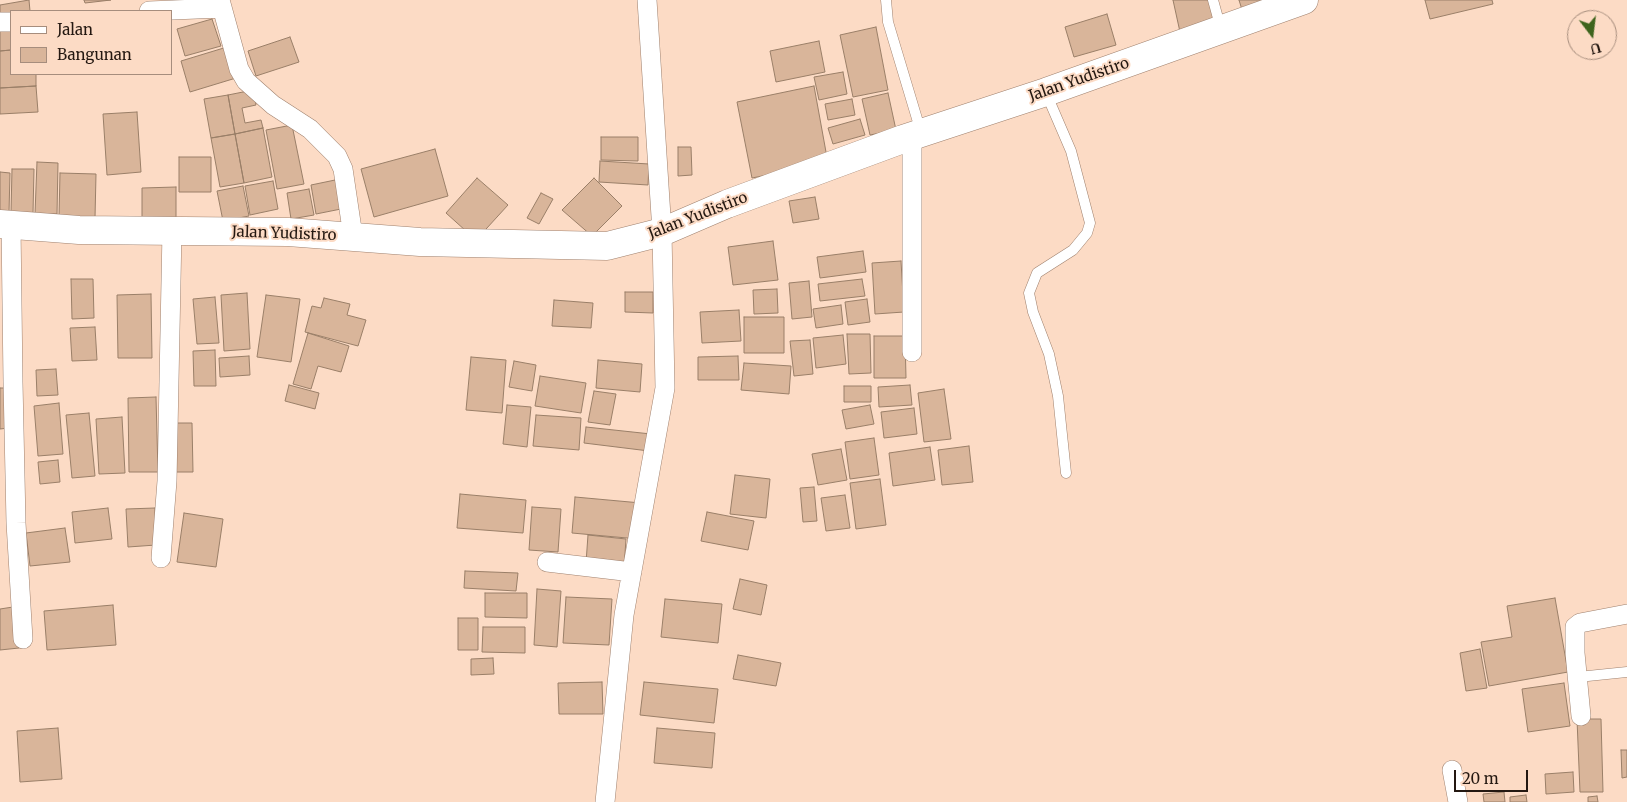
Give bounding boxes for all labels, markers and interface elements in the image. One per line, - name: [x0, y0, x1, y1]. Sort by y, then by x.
- legend: [10, 10, 172, 75]
- north arrow: [1567, 10, 1617, 60]
- text: Jalan: [57, 20, 93, 39]
- text: U: [1588, 38, 1603, 59]
- text: Bangunan: [57, 45, 132, 64]
- street label: Jalan Yudistiro: [1026, 54, 1132, 106]
- street label: Jalan Yudistiro: [646, 189, 750, 243]
- street label: Jalan Yudistiro: [231, 223, 337, 245]
- scale bar: [1457, 760, 1531, 792]
- text: 20 m: [1462, 769, 1499, 788]

